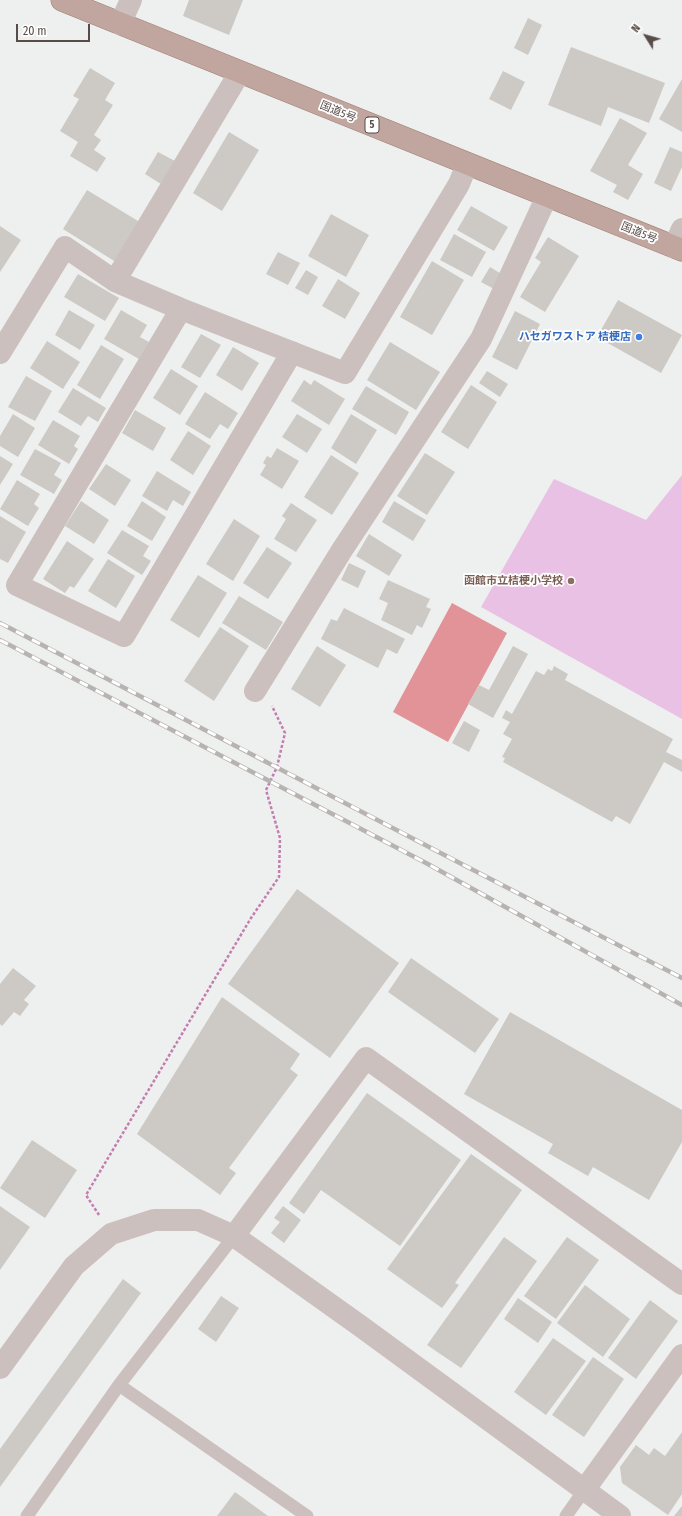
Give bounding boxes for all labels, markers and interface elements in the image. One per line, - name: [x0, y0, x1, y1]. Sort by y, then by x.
- scale bar: [18, 16, 92, 42]
- north arrow: [626, 16, 666, 56]
- text: N: [629, 22, 643, 35]
- text: 20 m: [23, 24, 47, 38]
- street label: 国道5号: [318, 99, 358, 125]
- road number: 5: [365, 117, 379, 133]
- street label: 国道5号: [619, 220, 659, 246]
- place label: ハセガワストア 桔梗店: [519, 330, 631, 344]
- marker: ハセガワストア 桔梗店: [634, 332, 644, 342]
- place label: 函館市立桔梗小学校: [464, 574, 563, 588]
- marker: 函館市立桔梗小学校: [566, 576, 576, 586]

